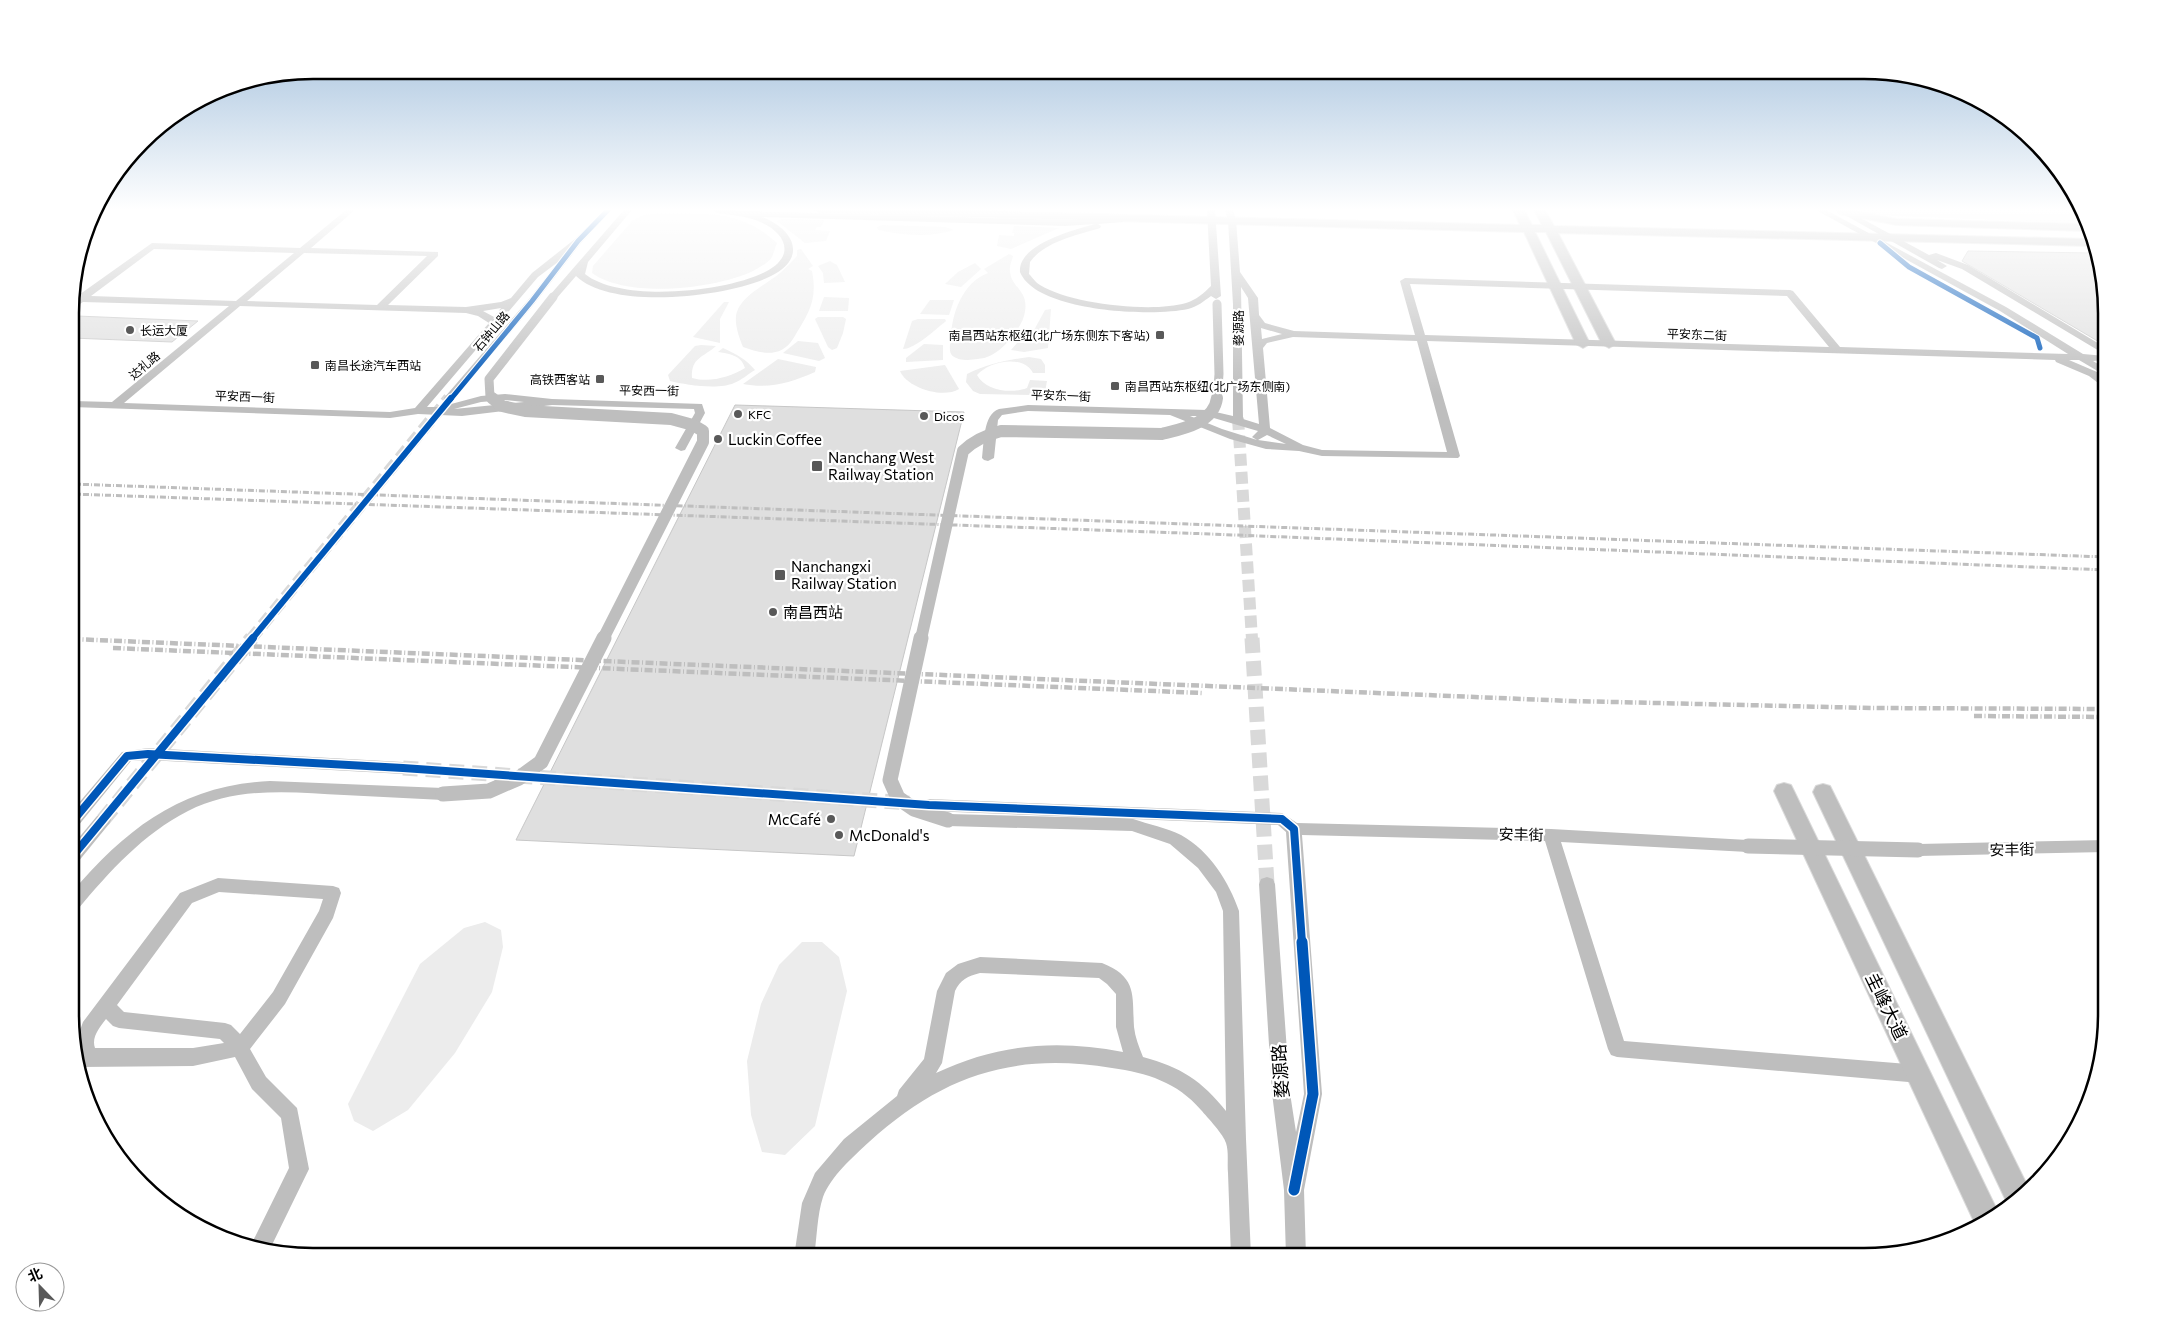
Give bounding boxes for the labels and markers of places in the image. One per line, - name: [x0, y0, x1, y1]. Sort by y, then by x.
- place label: 长运大厦: [140, 323, 188, 337]
- marker: 长运大厦: [124, 324, 136, 336]
- place label: 南昌西站东枢纽(北广场东侧东下客站): [949, 328, 1150, 342]
- marker: 南昌西站东枢纽(北广场东侧东下客站): [1154, 329, 1166, 341]
- place label: 南昌长途汽车西站: [325, 358, 421, 372]
- marker: 南昌长途汽车西站: [309, 359, 321, 371]
- place label: 高铁西客站: [530, 372, 590, 386]
- marker: 高铁西客站: [594, 373, 606, 385]
- place label: 南昌西站东枢纽(北广场东侧南): [1125, 379, 1290, 393]
- marker: 南昌西站东枢纽(北广场东侧南): [1109, 380, 1121, 392]
- place label: KFC: [748, 407, 771, 421]
- marker: KFC: [732, 408, 744, 420]
- place label: Dicos: [934, 409, 964, 423]
- marker: Dicos: [918, 410, 930, 422]
- place label: Luckin Coffee: [728, 430, 822, 448]
- marker: Luckin Coffee: [712, 433, 724, 445]
- place label: Nanchang West Railway Station: [828, 448, 934, 483]
- marker: Nanchang West Railway Station: [810, 459, 824, 473]
- place label: Nanchangxi Railway Station: [791, 557, 897, 592]
- marker: Nanchangxi Railway Station: [773, 568, 787, 582]
- place label: 南昌西站: [783, 603, 843, 621]
- marker: 南昌西站: [767, 606, 779, 618]
- place label: McCafé: [768, 810, 821, 828]
- marker: McCafé: [825, 813, 837, 825]
- place label: McDonald's: [849, 826, 930, 844]
- marker: McDonald's: [833, 829, 845, 841]

